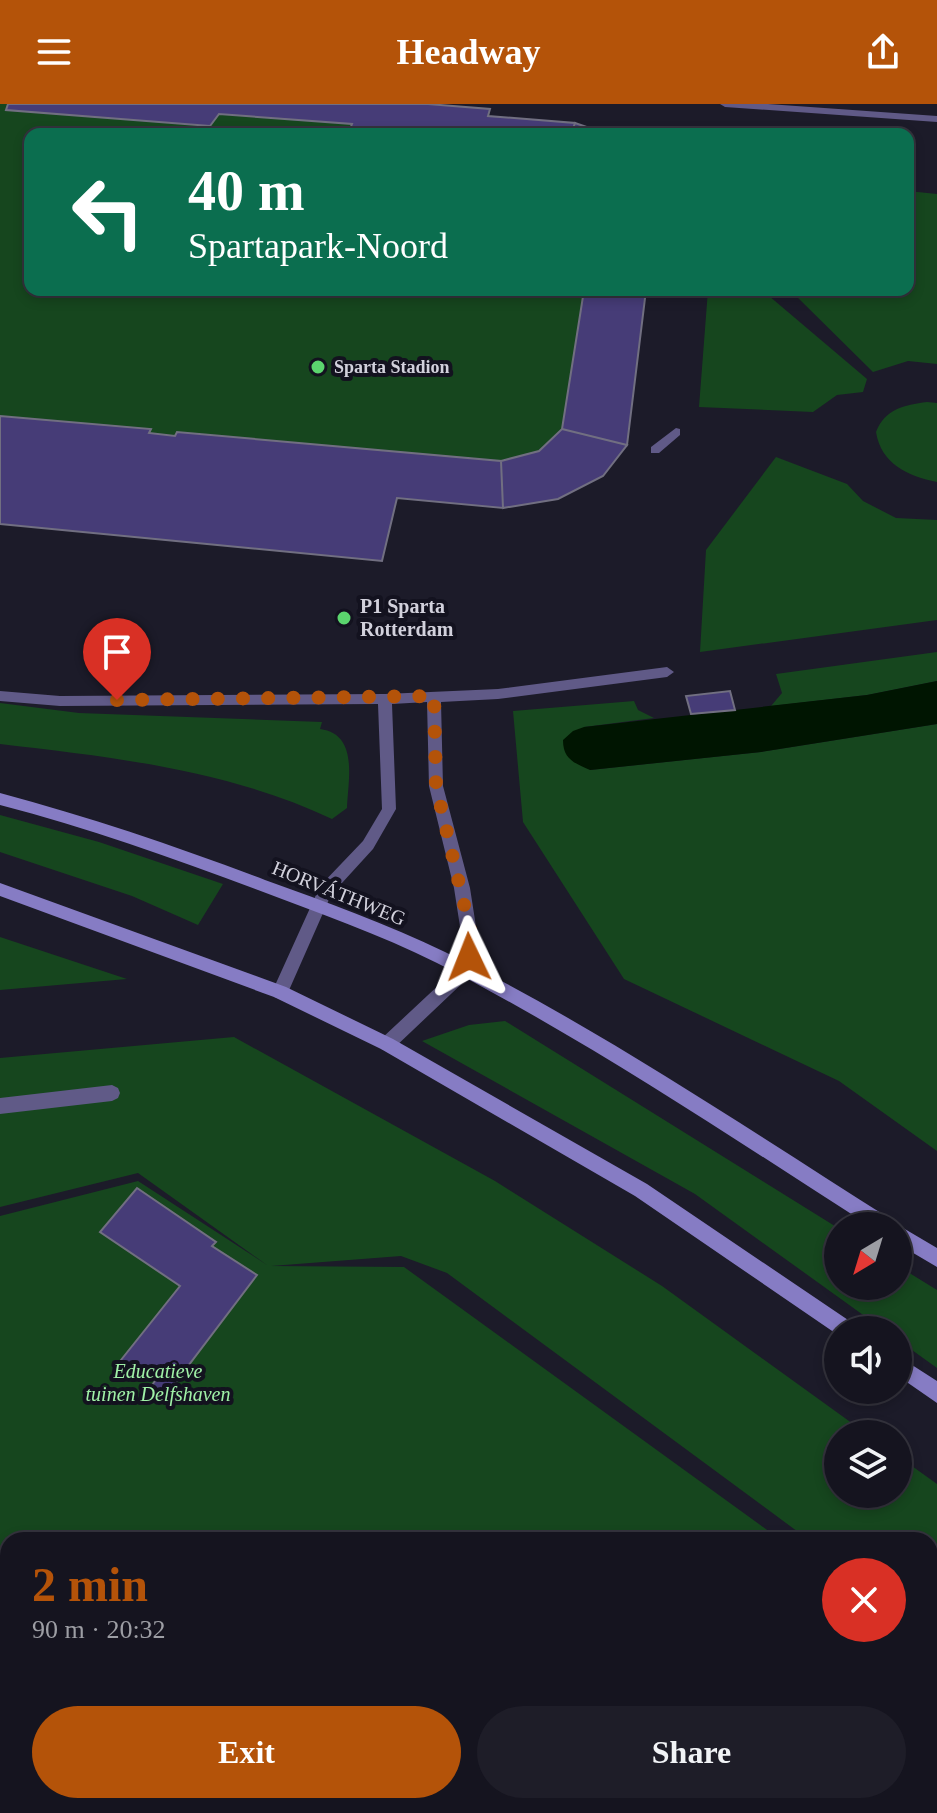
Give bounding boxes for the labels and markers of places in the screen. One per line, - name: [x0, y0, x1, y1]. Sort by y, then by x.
- place label: Sparta Stadion: [334, 357, 450, 377]
- marker: Sparta Stadion: [309, 358, 327, 376]
- place label: P1 Sparta Rotterdam: [360, 595, 454, 640]
- marker: P1 Sparta Rotterdam: [335, 609, 353, 627]
- pin: [83, 618, 151, 700]

